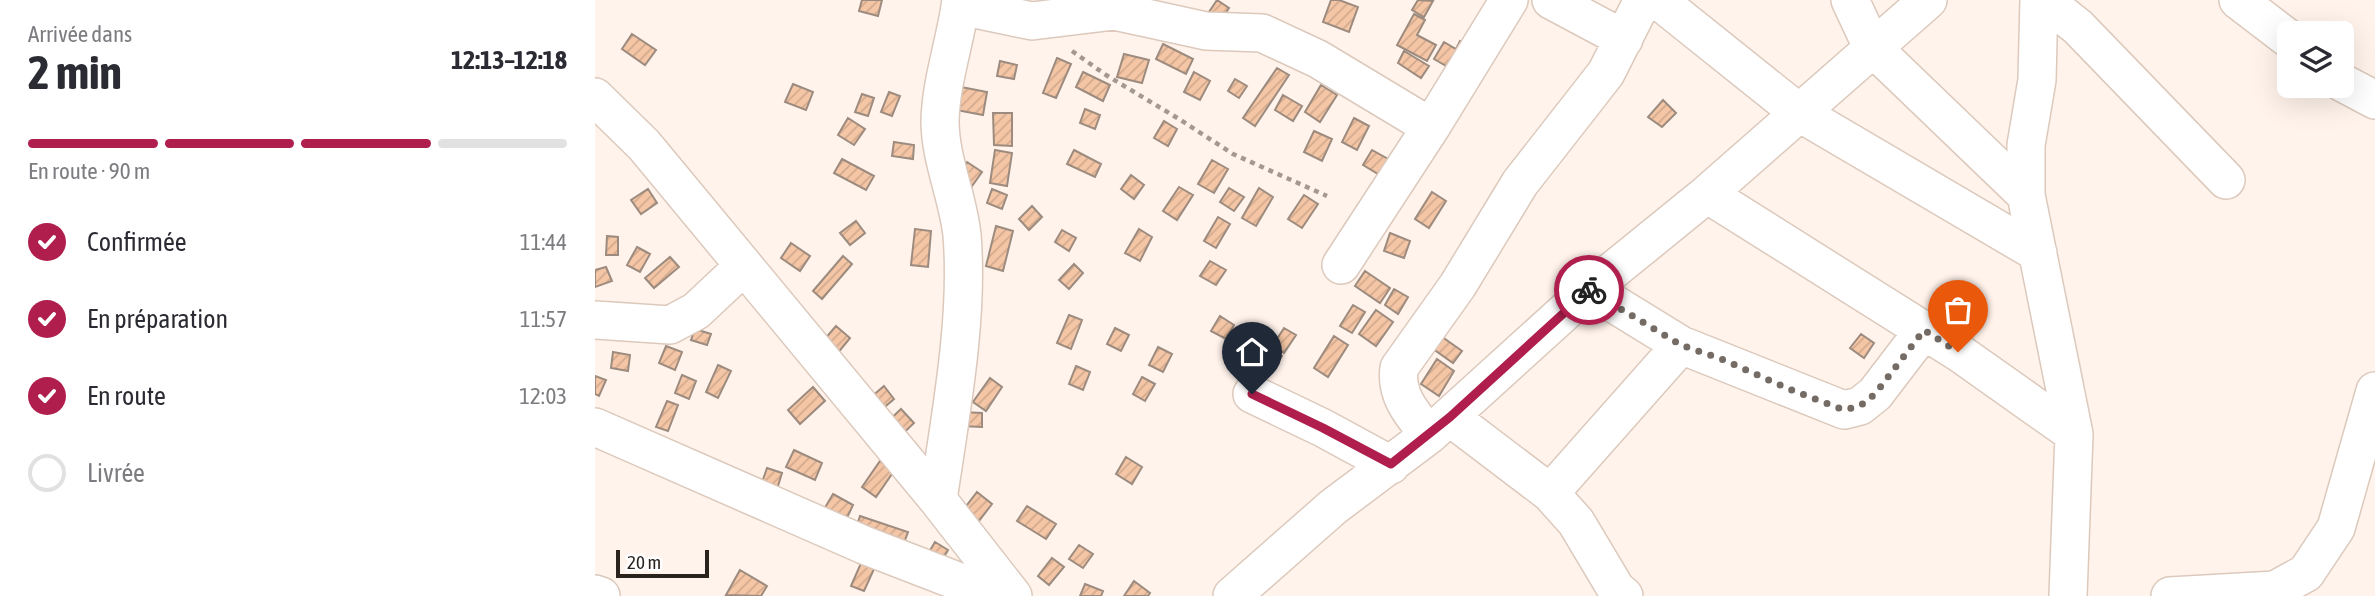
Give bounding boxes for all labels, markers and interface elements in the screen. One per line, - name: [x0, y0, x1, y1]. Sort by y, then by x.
- text: Arrivée dans: [28, 21, 132, 47]
- map controls: [2277, 21, 2354, 98]
- button: layers: [2277, 21, 2354, 98]
- text: 12:13–12:18: [451, 45, 567, 75]
- text: 2 min: [28, 46, 122, 99]
- text: En route · 90 m: [28, 158, 150, 184]
- icon: check: [28, 223, 66, 261]
- text: Confirmée: [87, 227, 187, 257]
- text: 11:44: [520, 229, 567, 255]
- courier: [1554, 255, 1624, 325]
- icon: bike: [1570, 271, 1608, 309]
- pin: [1928, 280, 1988, 352]
- icon: bag: [1939, 291, 1977, 329]
- icon: check: [28, 300, 66, 338]
- text: En préparation: [87, 304, 228, 334]
- text: 11:57: [520, 306, 567, 332]
- pin: [1222, 322, 1282, 394]
- icon: home: [1233, 333, 1271, 371]
- icon: check: [28, 377, 66, 415]
- text: En route: [87, 381, 166, 411]
- text: 12:03: [519, 383, 567, 409]
- text: Livrée: [87, 458, 145, 488]
- scale bar: [616, 547, 709, 579]
- text: 20 m: [627, 551, 661, 573]

